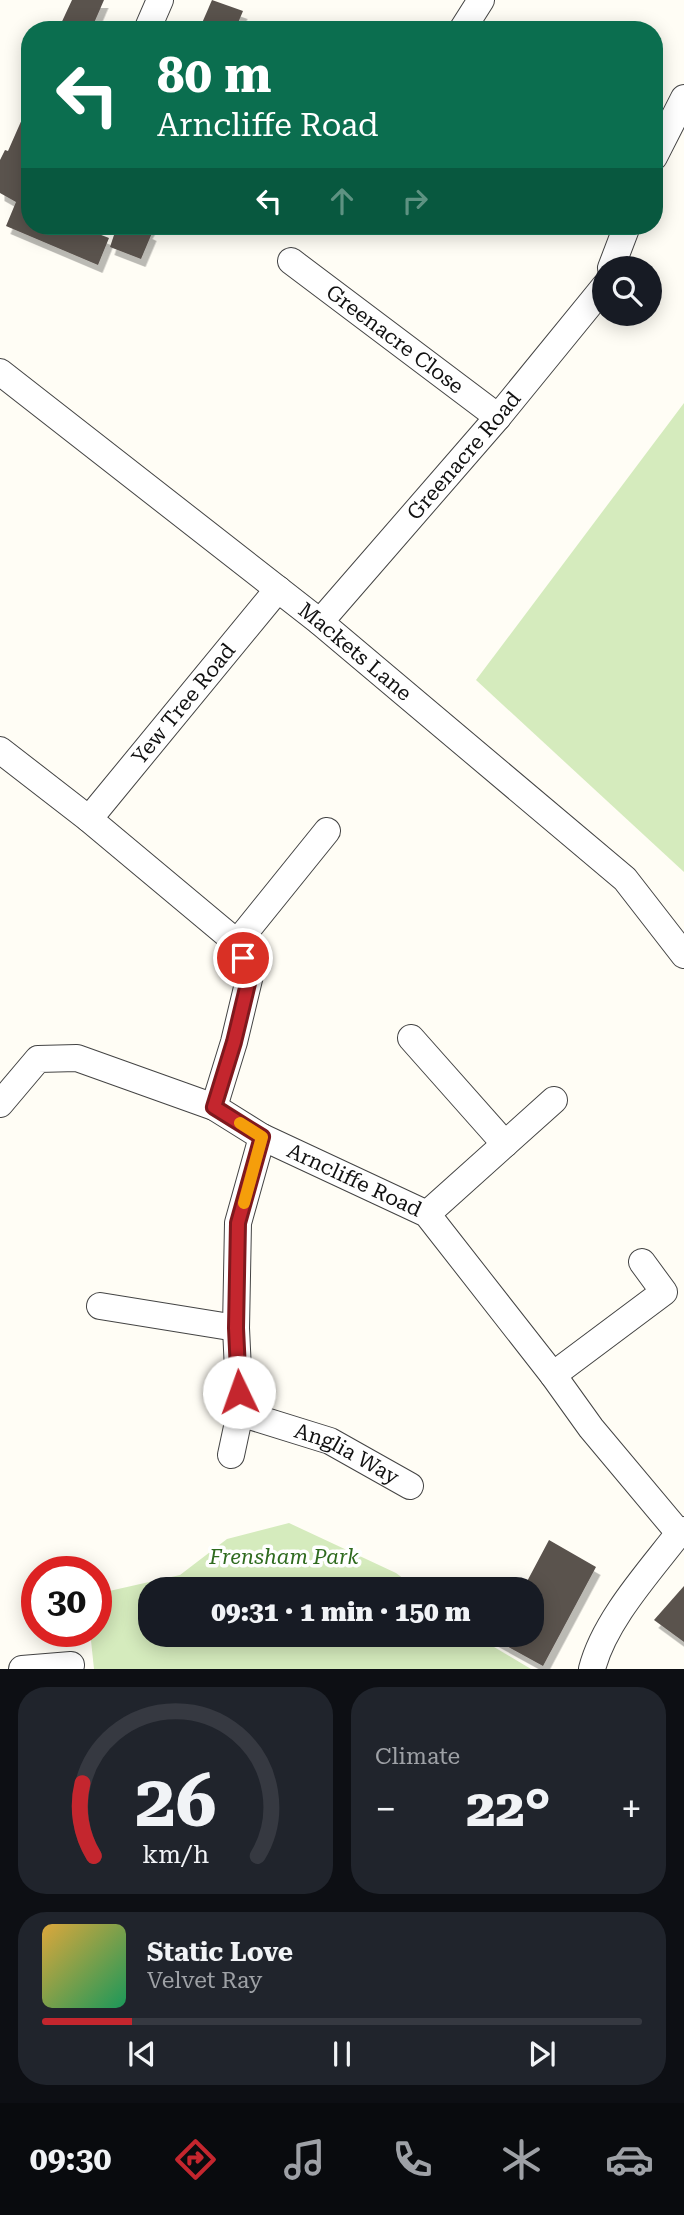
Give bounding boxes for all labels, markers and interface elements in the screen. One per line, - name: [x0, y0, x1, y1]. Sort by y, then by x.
- text: 80 m: [157, 47, 272, 104]
- icon: left: [42, 49, 133, 140]
- text: Arncliffe Road: [157, 106, 379, 144]
- icon: left: [250, 182, 288, 220]
- icon: ahead: [323, 182, 361, 220]
- icon: right: [396, 182, 434, 220]
- map controls: [592, 256, 662, 326]
- button: search: [592, 256, 662, 326]
- street label: Greenacre Close: [321, 280, 468, 399]
- street label: Greenacre Road: [402, 386, 526, 525]
- street label: Mackets Lane: [294, 598, 416, 706]
- street label: Yew Tree Road: [127, 638, 241, 769]
- pin: [213, 928, 273, 988]
- icon: arrive: [224, 939, 262, 977]
- street label: Arncliffe Road: [283, 1138, 426, 1222]
- position arrow: [202, 1355, 276, 1429]
- street label: Anglia Way: [292, 1419, 404, 1490]
- park label: Frensham Park: [208, 1545, 359, 1569]
- speed limit sign: 30: [21, 1556, 112, 1647]
- text: 09:31 · 1 min · 150 m: [211, 1597, 471, 1627]
- text: Climate: [375, 1743, 460, 1770]
- text: 26: [135, 1760, 216, 1845]
- text: 22°: [466, 1778, 551, 1839]
- text: −: [375, 1787, 396, 1831]
- text: +: [621, 1787, 642, 1831]
- text: km/h: [142, 1840, 209, 1869]
- text: Static Love: [147, 1937, 293, 1967]
- text: Velvet Ray: [147, 1967, 262, 1994]
- icon: previous: [123, 2035, 161, 2073]
- icon: pause: [323, 2035, 361, 2073]
- icon: next: [523, 2035, 561, 2073]
- icon: directions: [171, 2135, 220, 2184]
- icon: music: [280, 2135, 329, 2184]
- icon: phone: [388, 2135, 437, 2184]
- icon: climate: [497, 2135, 546, 2184]
- icon: car: [605, 2135, 654, 2184]
- text: 09:30: [30, 2140, 111, 2178]

